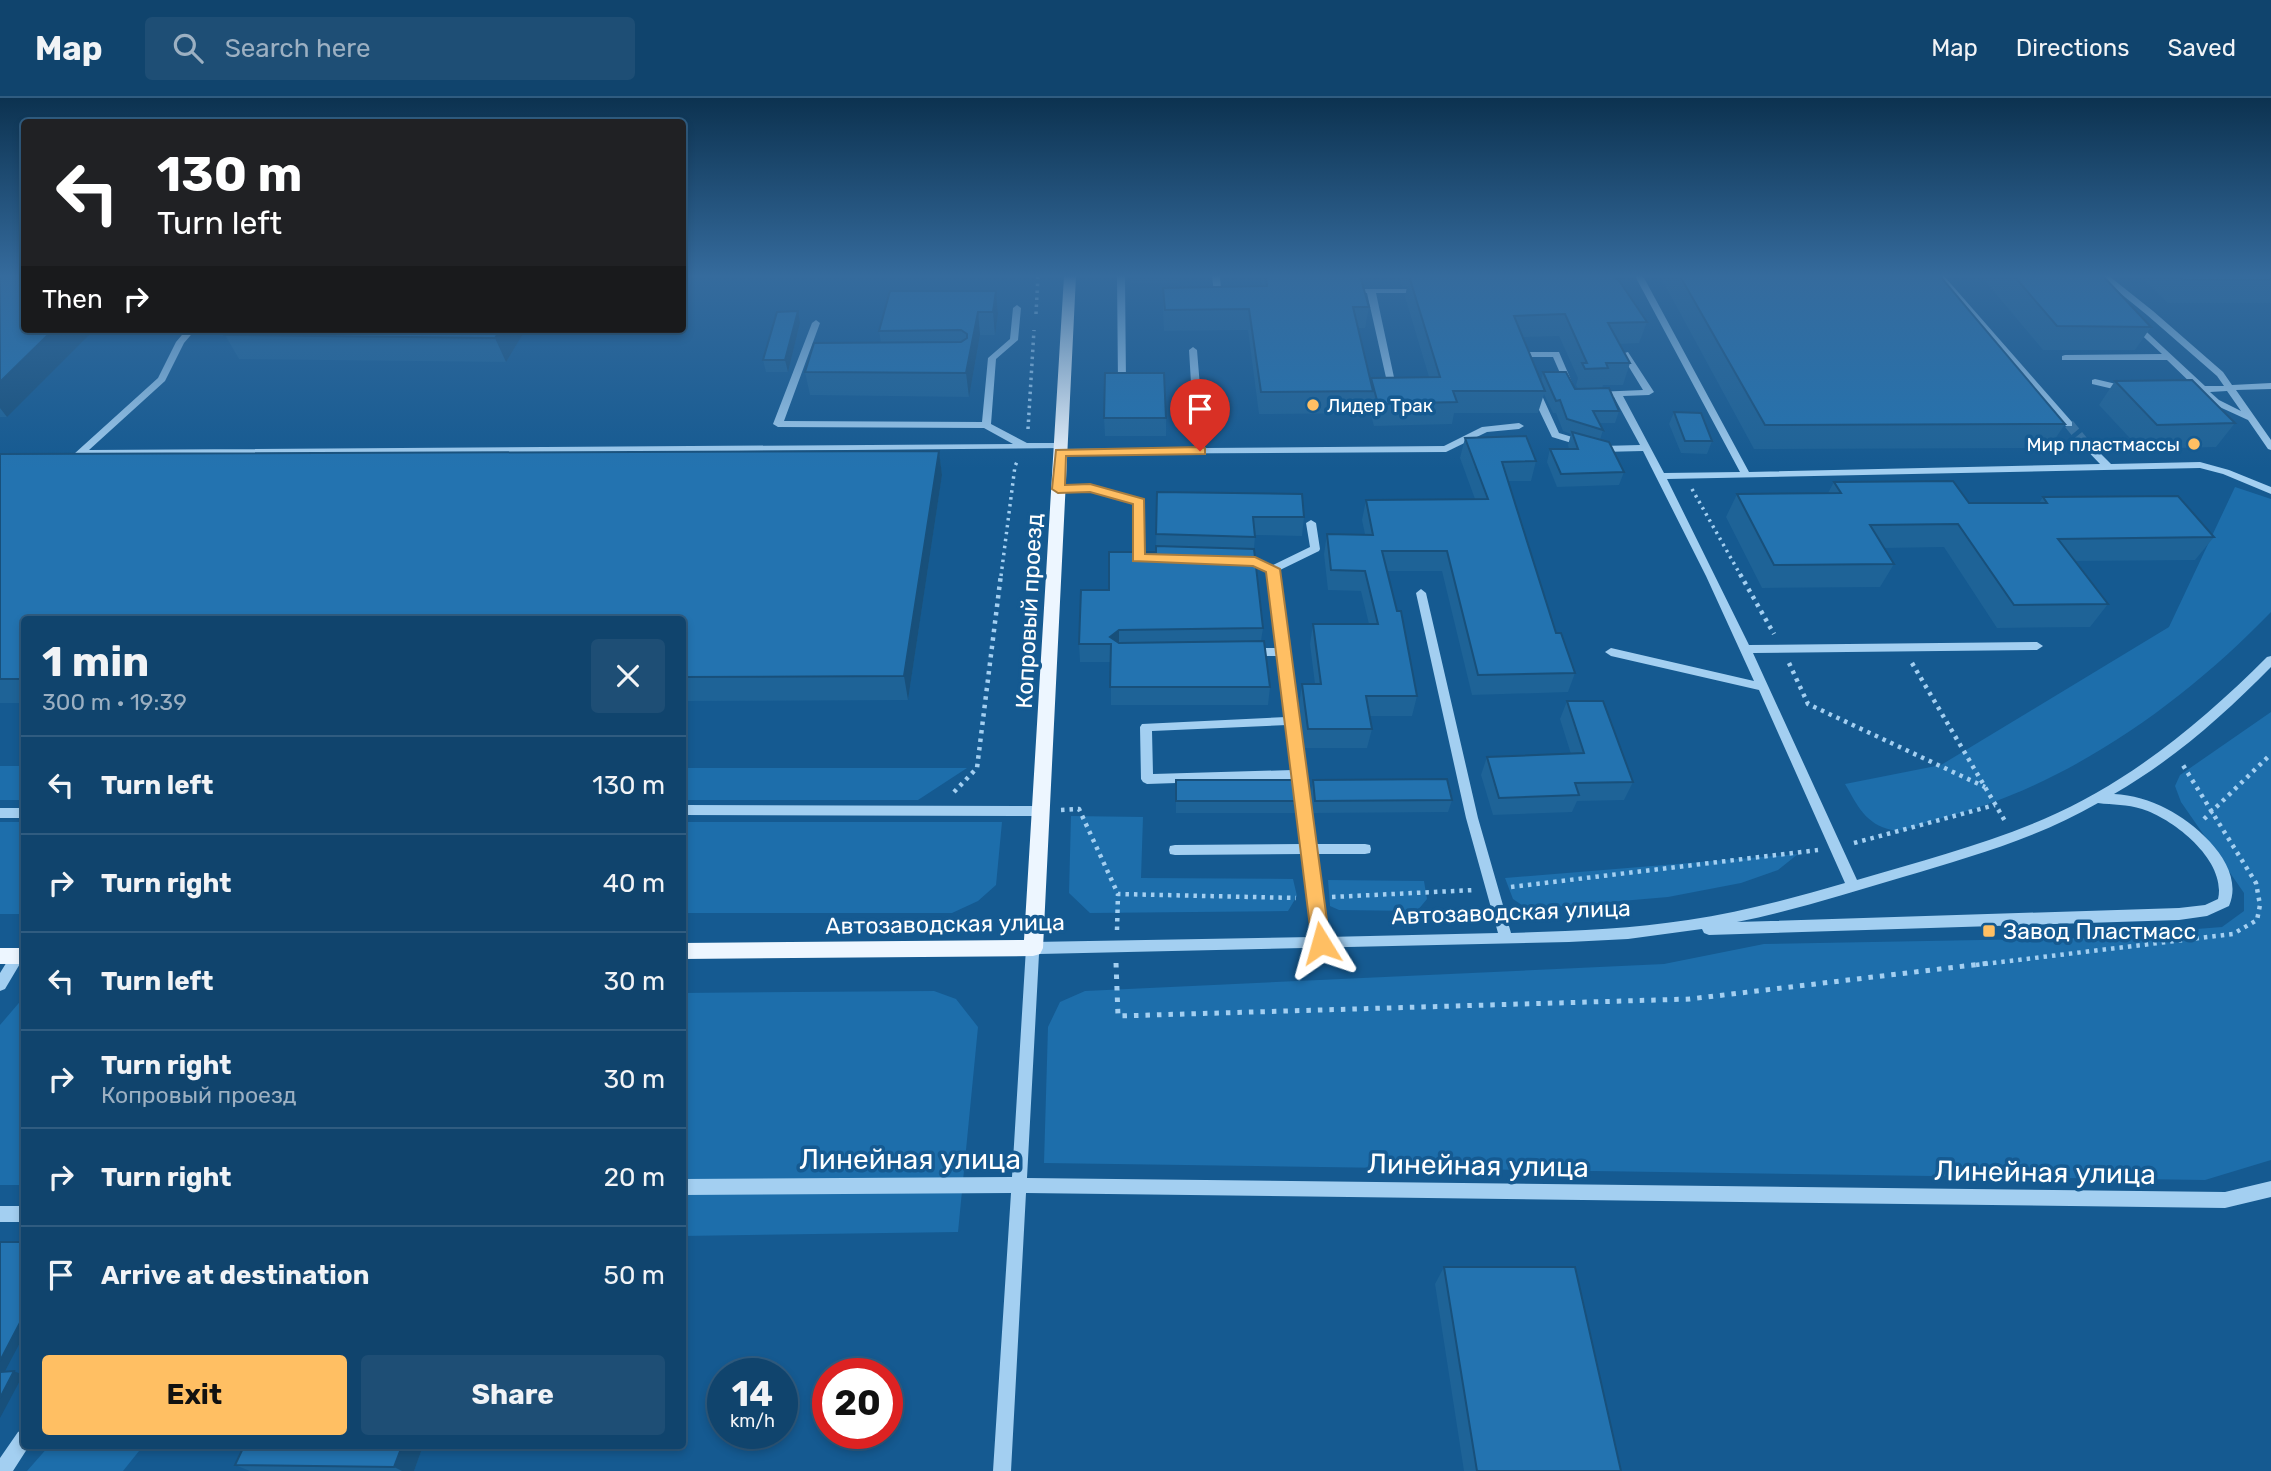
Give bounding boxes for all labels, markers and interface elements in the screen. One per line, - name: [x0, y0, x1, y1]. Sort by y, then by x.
- search box: [145, 17, 635, 80]
- text: Map: [35, 29, 103, 68]
- icon: search: [169, 29, 207, 67]
- text: Search here: [225, 33, 370, 64]
- text: Map: [1931, 34, 1978, 62]
- text: Directions: [2016, 34, 2129, 62]
- text: Saved: [2167, 34, 2236, 62]
- text: 130 m: [157, 145, 302, 203]
- icon: left: [42, 147, 133, 238]
- text: Turn left: [157, 204, 282, 242]
- icon: right: [117, 280, 155, 318]
- text: Then: [42, 284, 103, 315]
- pin: [1170, 379, 1230, 451]
- icon: arrive: [1181, 390, 1219, 428]
- place label: Лидер Трак: [1327, 394, 1433, 417]
- marker: Лидер Трак: [1305, 397, 1321, 413]
- place label: Мир пластмассы: [2027, 433, 2180, 456]
- marker: Мир пластмассы: [2186, 436, 2202, 452]
- street label: Копровый проезд: [1010, 512, 1048, 709]
- text: 1 min: [42, 637, 149, 687]
- button: close: [591, 639, 665, 713]
- text: 300 m · 19:39: [42, 688, 187, 716]
- icon: left: [42, 766, 80, 804]
- text: Turn left: [101, 770, 213, 801]
- text: 130 m: [592, 770, 665, 801]
- icon: right: [42, 864, 80, 902]
- text: Turn right: [101, 868, 231, 899]
- text: 40 m: [603, 868, 665, 899]
- street label: Автозаводская улица: [1391, 894, 1631, 930]
- position arrow: [1284, 906, 1358, 980]
- street label: Автозаводская улица: [825, 908, 1065, 940]
- place label: Завод Пластмасс: [2003, 917, 2196, 945]
- marker: Завод Пластмасс: [1981, 923, 1997, 939]
- icon: left: [42, 962, 80, 1000]
- text: Turn left: [101, 966, 213, 997]
- text: 30 m: [603, 966, 665, 997]
- text: Turn right: [101, 1050, 231, 1081]
- icon: right: [42, 1060, 80, 1098]
- text: 30 m: [603, 1064, 665, 1095]
- text: Копровый проезд: [101, 1081, 297, 1109]
- street label: Линейная улица: [799, 1143, 1021, 1176]
- street label: Линейная улица: [1367, 1147, 1589, 1184]
- street label: Линейная улица: [1934, 1154, 2156, 1191]
- icon: right: [42, 1158, 80, 1196]
- text: Turn right: [101, 1162, 231, 1193]
- text: 20 m: [604, 1162, 665, 1193]
- icon: arrive: [42, 1256, 80, 1294]
- text: Arrive at destination: [101, 1260, 369, 1291]
- text: 50 m: [604, 1260, 665, 1291]
- button: Exit: [42, 1355, 347, 1435]
- button: Share: [361, 1355, 665, 1435]
- speed limit sign: 20: [812, 1358, 903, 1449]
- text: 14: [732, 1373, 773, 1415]
- text: km/h: [730, 1410, 775, 1432]

